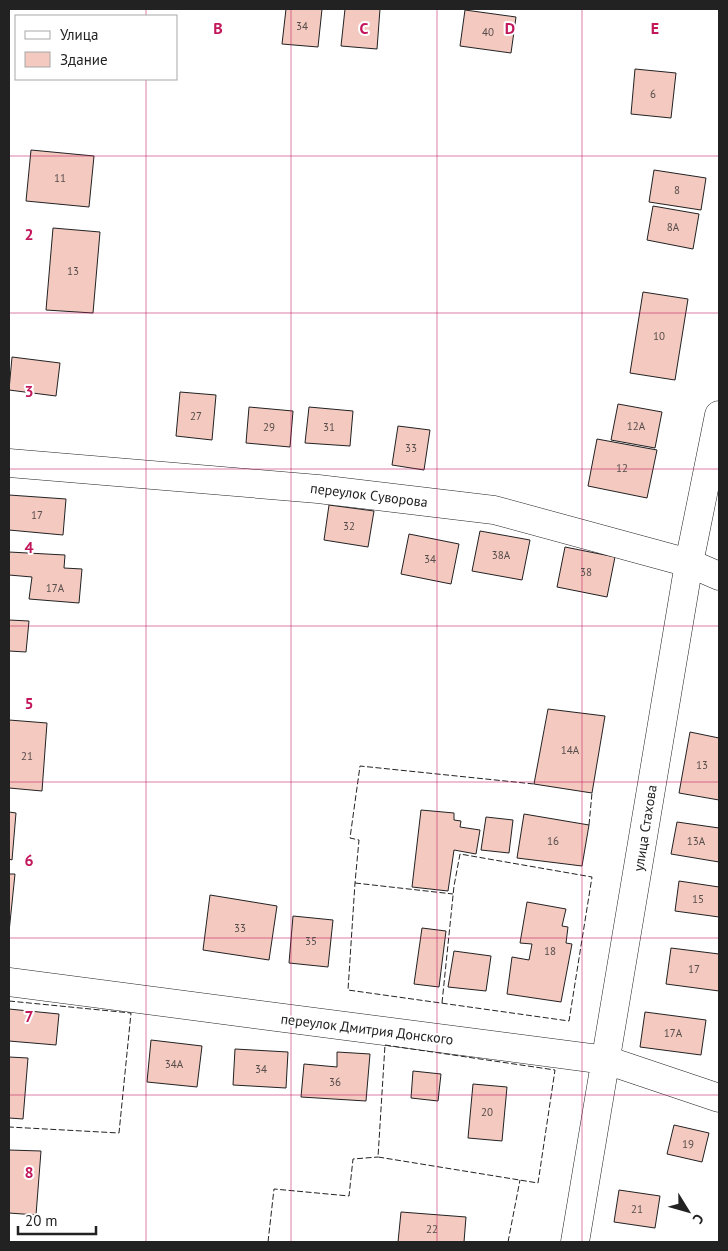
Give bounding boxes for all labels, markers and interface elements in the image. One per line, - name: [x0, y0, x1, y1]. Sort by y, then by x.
- legend: [15, 15, 178, 80]
- text: B: [213, 18, 223, 38]
- text: C: [360, 18, 369, 38]
- text: D: [505, 18, 515, 38]
- text: E: [651, 18, 659, 38]
- house number: 34: [296, 19, 308, 33]
- text: Улица: [60, 25, 98, 44]
- house number: 40: [482, 25, 494, 39]
- text: Здание: [60, 50, 108, 69]
- house number: 6: [650, 87, 656, 101]
- house number: 11: [54, 171, 66, 185]
- house number: 8: [674, 183, 680, 197]
- house number: 8А: [667, 220, 680, 234]
- text: 2: [24, 224, 34, 244]
- house number: 13: [67, 264, 79, 278]
- house number: 10: [653, 329, 665, 343]
- text: 3: [24, 381, 34, 401]
- house number: 27: [190, 409, 202, 423]
- house number: 12А: [627, 419, 646, 433]
- house number: 29: [263, 420, 275, 434]
- house number: 31: [323, 420, 335, 434]
- house number: 33: [405, 441, 417, 455]
- house number: 12: [616, 461, 628, 475]
- street label: переулок Суворова: [309, 479, 429, 511]
- house number: 17: [31, 508, 43, 522]
- house number: 32: [343, 519, 355, 533]
- text: 4: [24, 537, 34, 557]
- house number: 38А: [492, 548, 511, 562]
- house number: 34: [424, 552, 436, 566]
- house number: 38: [580, 565, 592, 579]
- house number: 17А: [46, 581, 65, 595]
- text: 5: [24, 693, 34, 713]
- house number: 14А: [561, 743, 580, 757]
- house number: 21: [21, 749, 33, 763]
- house number: 13: [696, 758, 708, 772]
- street label: улица Стахова: [629, 783, 661, 873]
- house number: 16: [547, 834, 559, 848]
- house number: 13А: [687, 834, 706, 848]
- text: 6: [24, 850, 34, 870]
- house number: 15: [692, 892, 704, 906]
- house number: 33: [234, 921, 246, 935]
- house number: 35: [305, 934, 317, 948]
- house number: 18: [544, 944, 556, 958]
- house number: 17: [688, 962, 700, 976]
- text: 7: [24, 1006, 34, 1026]
- street label: переулок Дмитрия Донского: [280, 1009, 454, 1049]
- house number: 17А: [664, 1026, 683, 1040]
- house number: 34А: [165, 1057, 184, 1071]
- house number: 34: [255, 1062, 267, 1076]
- house number: 36: [329, 1075, 341, 1089]
- house number: 20: [481, 1105, 493, 1119]
- house number: 19: [682, 1137, 694, 1151]
- text: 8: [24, 1162, 34, 1182]
- north arrow: [663, 1186, 713, 1236]
- house number: 21: [631, 1202, 643, 1216]
- scale bar: [18, 1204, 95, 1236]
- text: С: [689, 1210, 708, 1228]
- text: 20 m: [25, 1211, 58, 1230]
- house number: 22: [426, 1222, 438, 1236]

